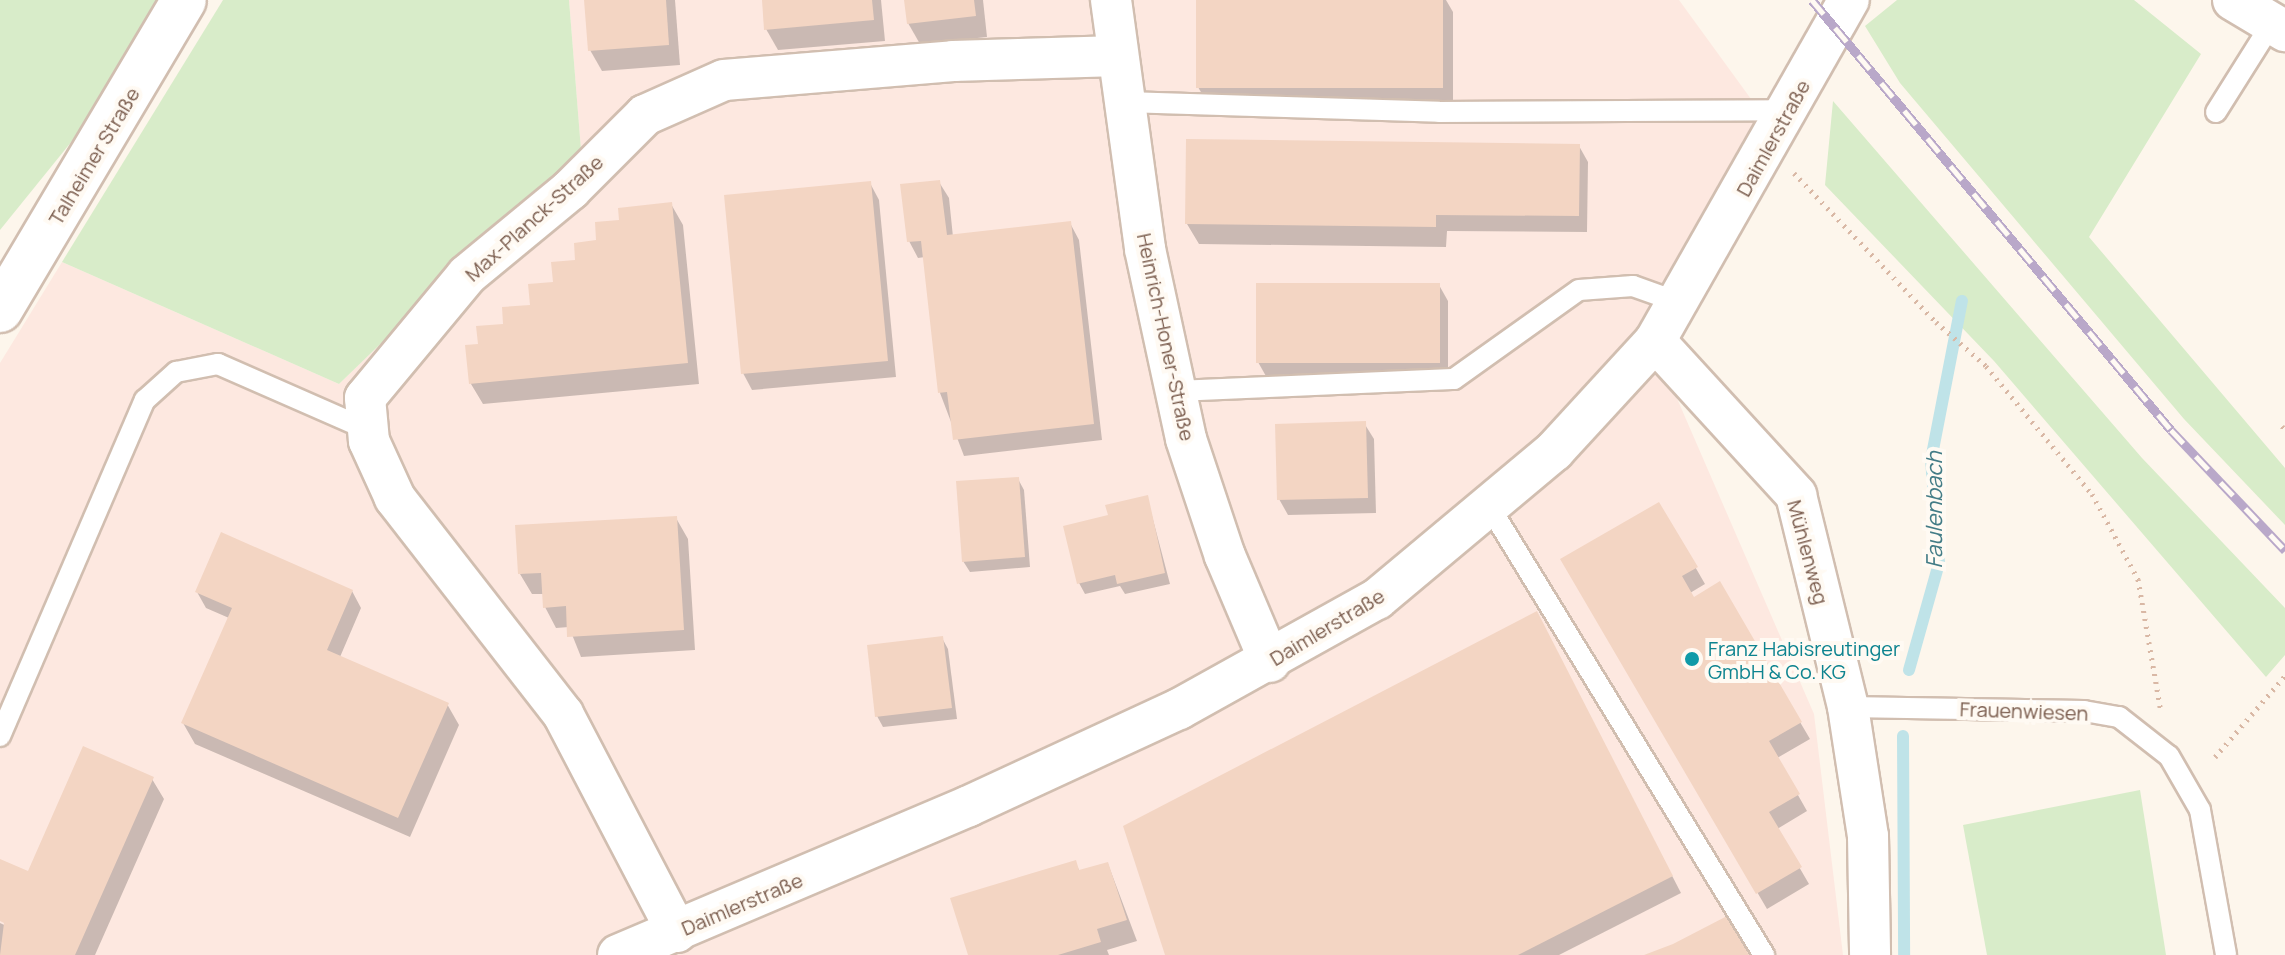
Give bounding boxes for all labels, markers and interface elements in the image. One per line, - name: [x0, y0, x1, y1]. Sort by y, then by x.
- street label: Daimlerstraße: [1731, 76, 1815, 200]
- street label: Talheimer Straße: [43, 83, 145, 229]
- street label: Max-Planck-Straße: [460, 150, 608, 286]
- street label: Heinrich-Honer-Straße: [1132, 231, 1200, 443]
- water label: Faulenbach: [1922, 451, 1948, 569]
- street label: Mühlenweg: [1783, 497, 1833, 607]
- street label: Daimlerstraße: [1265, 583, 1389, 671]
- place label: Franz Habisreutinger GmbH & Co. KG: [1708, 636, 1900, 683]
- marker: Franz Habisreutinger GmbH & Co. KG: [1683, 650, 1701, 668]
- street label: Frauenwiesen: [1959, 697, 2089, 725]
- street label: Daimlerstraße: [678, 868, 806, 940]

